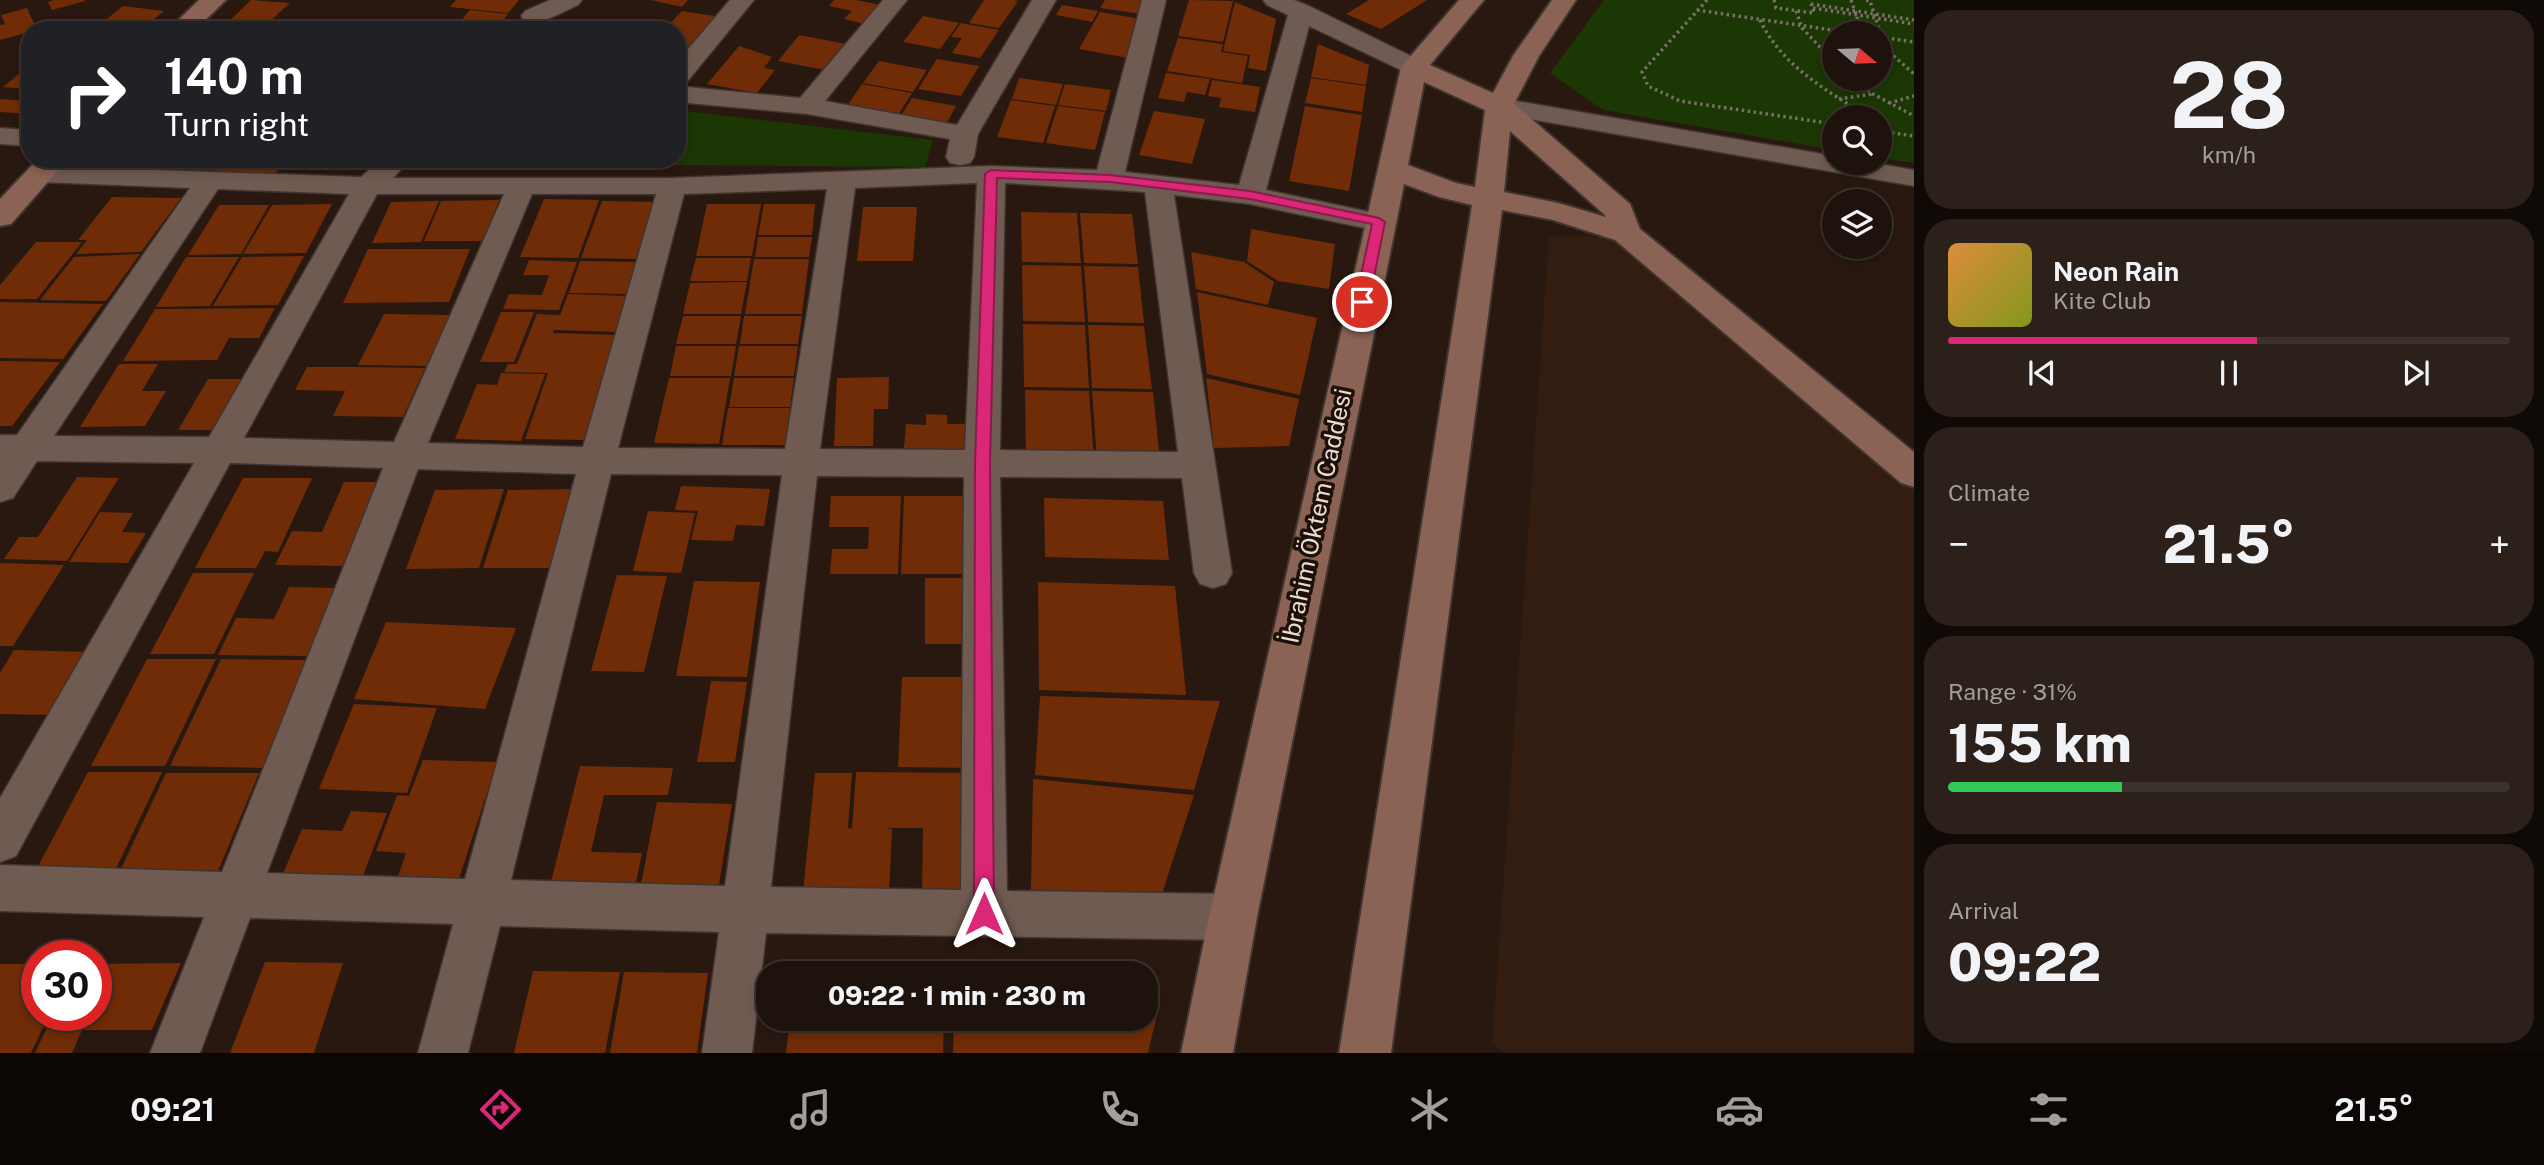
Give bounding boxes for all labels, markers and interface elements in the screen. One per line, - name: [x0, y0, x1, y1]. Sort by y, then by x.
- north arrow: [1822, 21, 1892, 91]
- map controls: [1822, 21, 1892, 259]
- text: 28: [2170, 42, 2288, 148]
- text: 140 m: [164, 47, 304, 105]
- icon: right: [49, 49, 140, 140]
- button: search: [1822, 105, 1892, 175]
- text: Turn right: [164, 106, 309, 143]
- text: km/h: [2202, 141, 2256, 168]
- button: layers: [1822, 189, 1892, 259]
- text: Neon Rain: [2053, 256, 2179, 287]
- pin: [1332, 272, 1392, 332]
- icon: arrive: [1343, 283, 1381, 321]
- text: Kite Club: [2053, 287, 2151, 314]
- icon: previous: [2023, 354, 2061, 392]
- icon: pause: [2210, 354, 2248, 392]
- icon: next: [2397, 354, 2435, 392]
- street label: İbrahim Öktem Caddesi: [1274, 386, 1357, 646]
- text: Climate: [1948, 479, 2030, 506]
- text: 21.5°: [2163, 514, 2295, 575]
- text: −: [1948, 522, 1969, 567]
- text: +: [2489, 522, 2510, 567]
- text: Range · 31%: [1948, 678, 2077, 705]
- text: 155 km: [1948, 713, 2132, 774]
- position arrow: [947, 877, 1021, 951]
- text: Arrival: [1948, 897, 2019, 924]
- text: 09:22: [1948, 932, 2101, 993]
- speed limit sign: 30: [21, 940, 112, 1031]
- text: 09:22 · 1 min · 230 m: [828, 980, 1086, 1011]
- icon: directions: [476, 1085, 525, 1134]
- icon: music: [786, 1085, 835, 1134]
- icon: phone: [1095, 1085, 1144, 1134]
- icon: climate: [1405, 1085, 1454, 1134]
- icon: car: [1715, 1085, 1764, 1134]
- icon: filters: [2024, 1085, 2073, 1134]
- text: 09:21: [130, 1091, 215, 1128]
- text: 21.5°: [2334, 1091, 2414, 1128]

